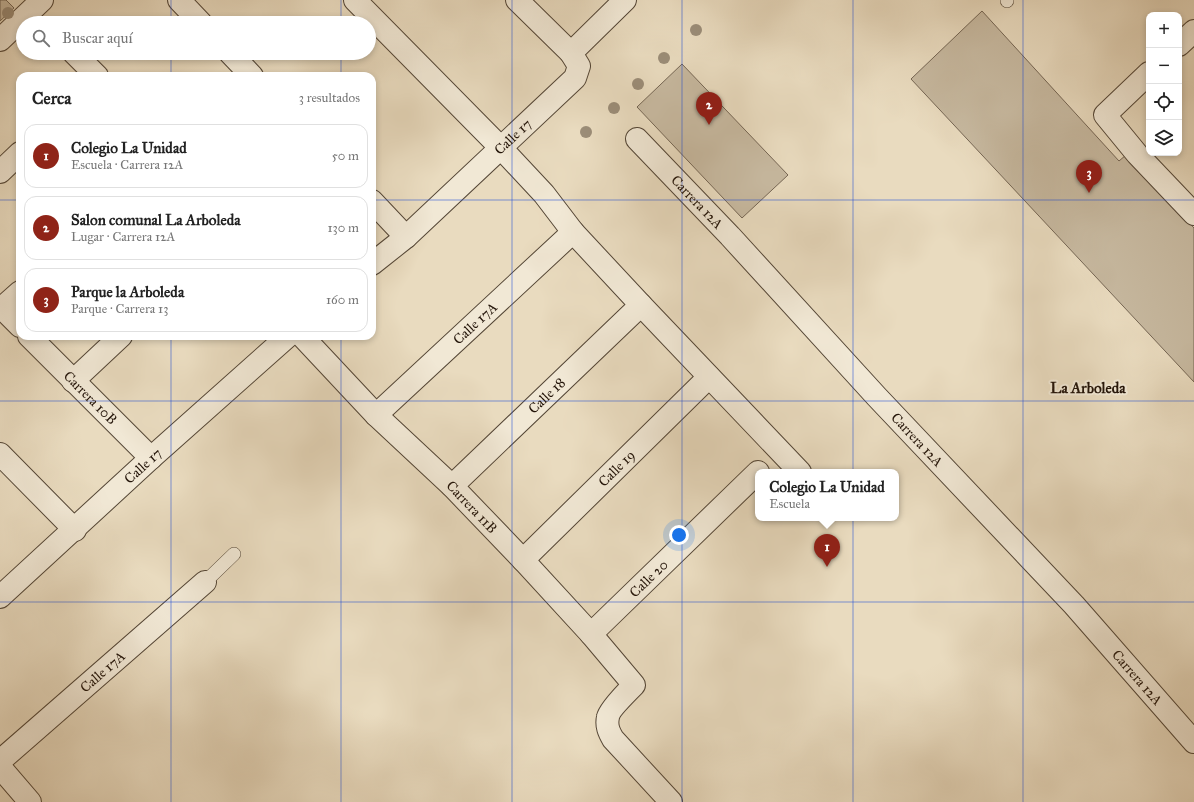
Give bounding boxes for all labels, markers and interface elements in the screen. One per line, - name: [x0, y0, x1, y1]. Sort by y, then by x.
- map controls: [1146, 12, 1182, 156]
- button: +: [1146, 12, 1182, 48]
- search box: [16, 16, 376, 60]
- icon: search: [30, 27, 52, 49]
- text: Buscar aquí: [62, 29, 133, 47]
- button: −: [1146, 48, 1182, 84]
- button: locate: [1146, 84, 1182, 120]
- text: Cerca: [32, 88, 71, 109]
- text: 3 resultados: [299, 90, 360, 106]
- pin: 2: [696, 92, 722, 125]
- street label: Calle 17: [491, 115, 535, 158]
- button: layers: [1146, 120, 1182, 156]
- text: Colegio La Unidad: [71, 139, 187, 157]
- text: 1: [43, 148, 49, 164]
- text: 50 m: [332, 148, 359, 164]
- text: Escuela · Carrera 12A: [71, 157, 183, 173]
- pin: 3: [1076, 160, 1102, 193]
- street label: Carrera 12A: [667, 172, 727, 233]
- text: Salon comunal La Arboleda: [71, 211, 241, 229]
- text: 2: [43, 220, 49, 236]
- text: 130 m: [327, 220, 359, 236]
- text: Lugar · Carrera 12A: [71, 229, 175, 245]
- text: Parque la Arboleda: [71, 283, 184, 301]
- text: 3: [43, 292, 49, 308]
- text: 160 m: [326, 292, 359, 308]
- street label: Calle 17A: [450, 298, 501, 348]
- text: Parque · Carrera 13: [71, 301, 168, 317]
- street label: Carrera 10B: [60, 368, 120, 428]
- street label: Calle 18: [525, 374, 569, 417]
- district label: La Arboleda: [1050, 379, 1126, 397]
- street label: Carrera 12A: [887, 409, 947, 471]
- street label: Calle 17: [121, 445, 165, 487]
- street label: Calle 19: [595, 447, 639, 490]
- popup: [755, 469, 899, 521]
- street label: Carrera 11B: [442, 477, 501, 537]
- text: Colegio La Unidad: [769, 478, 885, 496]
- text: Escuela: [769, 496, 810, 512]
- your location: [669, 525, 689, 545]
- pin: 1: [814, 534, 840, 567]
- street label: Calle 20: [626, 556, 672, 601]
- street label: Calle 17A: [77, 647, 129, 696]
- street label: Carrera 12A: [1108, 647, 1166, 709]

